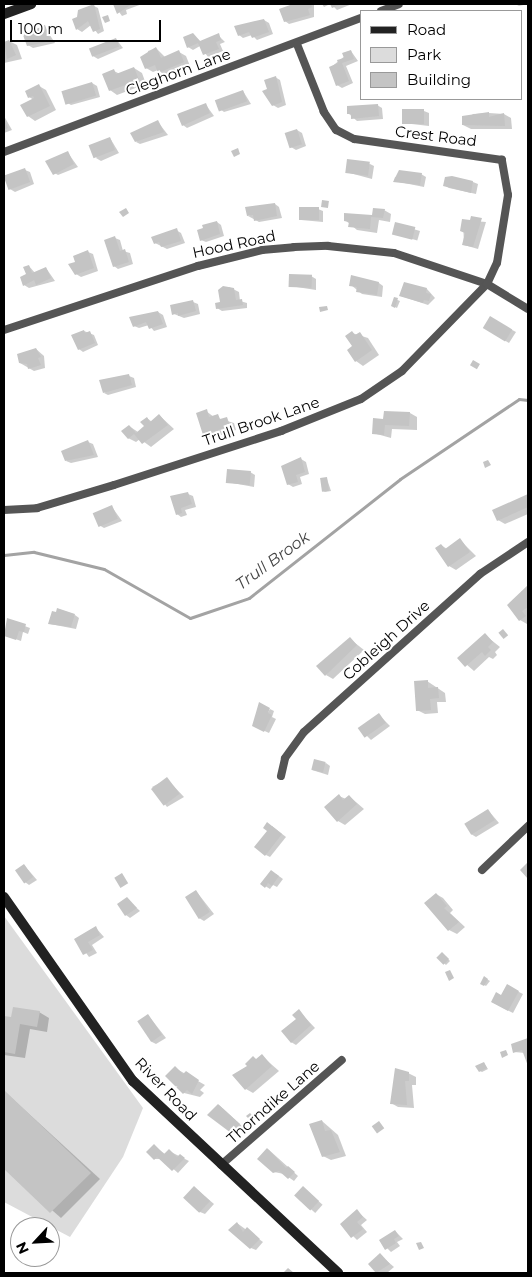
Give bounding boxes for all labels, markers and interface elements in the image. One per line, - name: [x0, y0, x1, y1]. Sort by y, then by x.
- scale bar: [12, 10, 164, 42]
- legend: [360, 10, 522, 100]
- text: 100 m: [18, 19, 63, 38]
- text: Road: [407, 20, 446, 39]
- street label: Cleghorn Lane: [123, 45, 233, 99]
- text: Park: [407, 45, 441, 64]
- text: Building: [407, 70, 471, 89]
- street label: Crest Road: [394, 122, 478, 150]
- street label: Hood Road: [191, 226, 277, 262]
- street label: Trull Brook Lane: [200, 393, 322, 449]
- water label: Trull Brook: [232, 528, 314, 594]
- street label: Cobleigh Drive: [339, 596, 433, 684]
- street label: River Road: [131, 1054, 201, 1124]
- street label: Thorndike Lane: [223, 1057, 323, 1147]
- north arrow: [10, 1217, 60, 1267]
- text: N: [12, 1239, 33, 1257]

